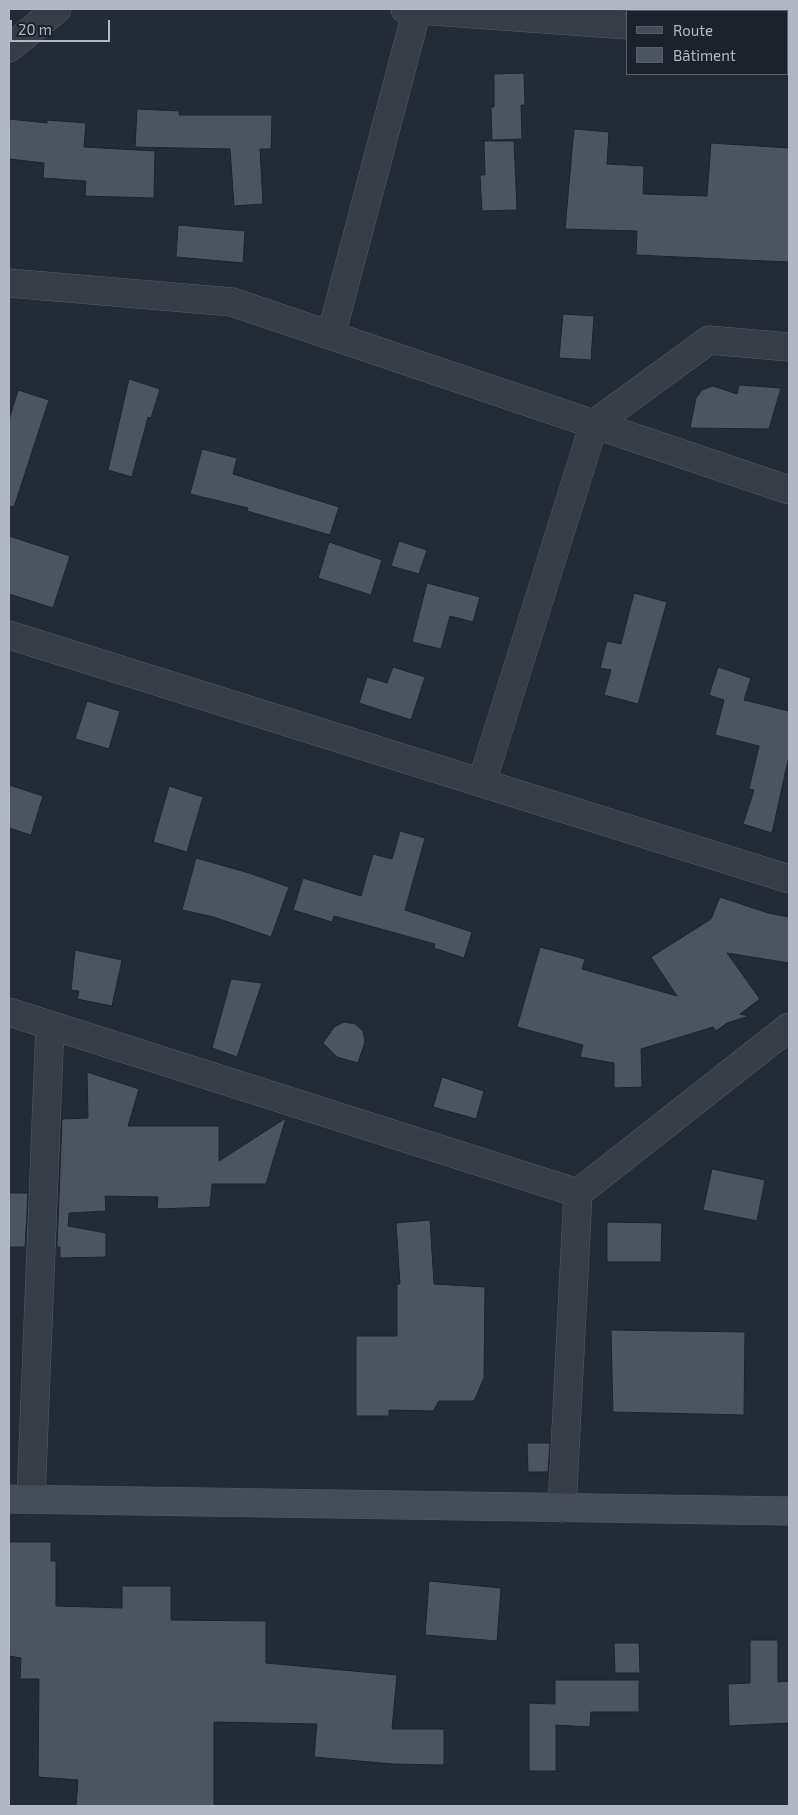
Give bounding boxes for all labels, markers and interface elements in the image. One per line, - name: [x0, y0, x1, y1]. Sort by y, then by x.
- scale bar: [12, 10, 112, 42]
- legend: [626, 10, 788, 75]
- text: 20 m: [18, 20, 52, 38]
- text: Route: [673, 21, 713, 39]
- text: Bâtiment: [673, 46, 736, 64]

